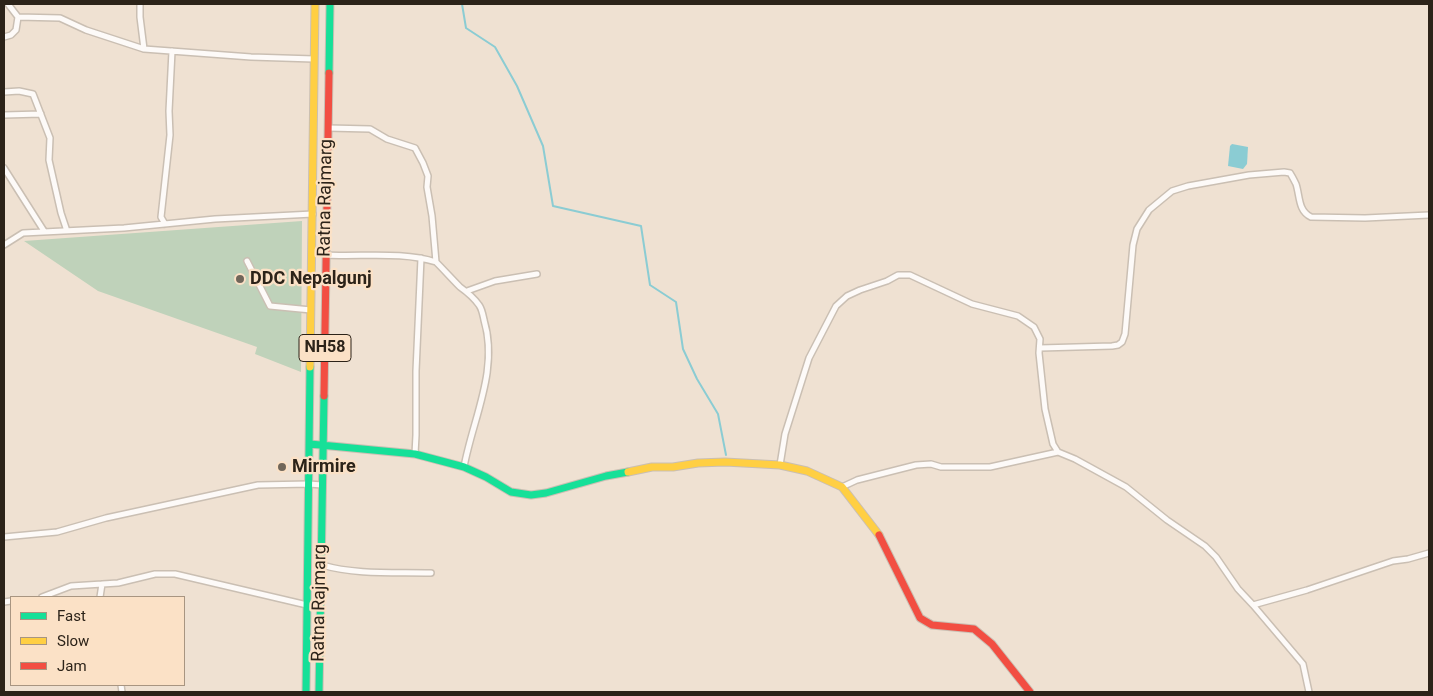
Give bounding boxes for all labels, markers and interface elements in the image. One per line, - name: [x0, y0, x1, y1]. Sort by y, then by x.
- street label: Ratna Rajmarg: [314, 139, 338, 257]
- place label: DDC Nepalgunj: [250, 268, 372, 290]
- marker: DDC Nepalgunj: [234, 273, 246, 285]
- road number: NH58: [299, 334, 351, 362]
- place label: Mirmire: [292, 456, 356, 478]
- marker: Mirmire: [276, 461, 288, 473]
- street label: Ratna Rajmarg: [308, 544, 332, 662]
- legend: [10, 596, 185, 686]
- text: Fast: [57, 607, 86, 625]
- text: Slow: [57, 632, 89, 650]
- text: Jam: [57, 657, 87, 675]

